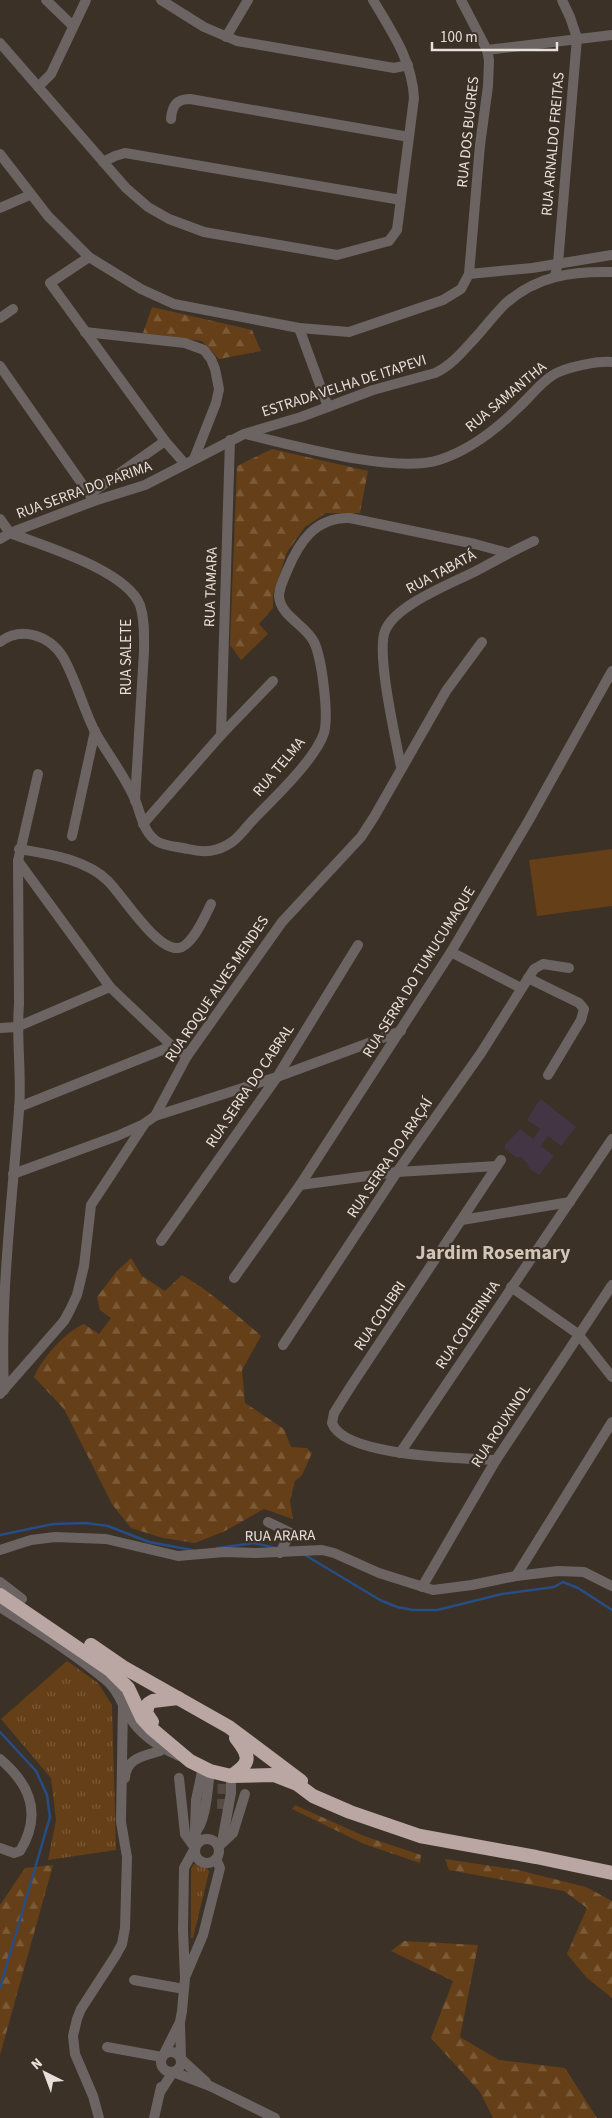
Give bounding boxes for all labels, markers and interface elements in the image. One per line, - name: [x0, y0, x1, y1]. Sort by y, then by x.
- scale bar: [432, 20, 557, 52]
- text: 100 m: [440, 27, 478, 48]
- street label: RUA ARNALDO FREITAS: [536, 71, 570, 217]
- street label: RUA DOS BUGRES: [452, 75, 484, 189]
- street label: ESTRADA VELHA DE ITAPEVI: [259, 349, 429, 423]
- street label: RUA SAMANTHA: [461, 356, 552, 437]
- street label: RUA SERRA DO PARIMA: [13, 455, 156, 524]
- street label: RUA TABATÁ: [402, 544, 480, 599]
- street label: RUA TAMARA: [199, 546, 223, 628]
- street label: RUA SALETE: [116, 619, 137, 695]
- street label: RUA TELMA: [248, 732, 311, 801]
- street label: RUA SERRA DO TUMUCUMAQUE: [358, 882, 480, 1062]
- street label: RUA ROQUE ALVES MENDES: [160, 912, 274, 1066]
- street label: RUA SERRA DO CABRAL: [201, 1020, 299, 1152]
- street label: RUA SERRA DO ARAÇAÍ: [342, 1093, 439, 1222]
- district label: Jardim Rosemary: [415, 1239, 571, 1267]
- street label: RUA COLERINHA: [431, 1276, 506, 1373]
- street label: RUA COLIBRI: [349, 1277, 411, 1355]
- street label: RUA ROUXINOL: [466, 1380, 536, 1472]
- street label: RUA ARARA: [245, 1525, 316, 1547]
- north arrow: [20, 2048, 70, 2098]
- text: N: [27, 2054, 47, 2075]

